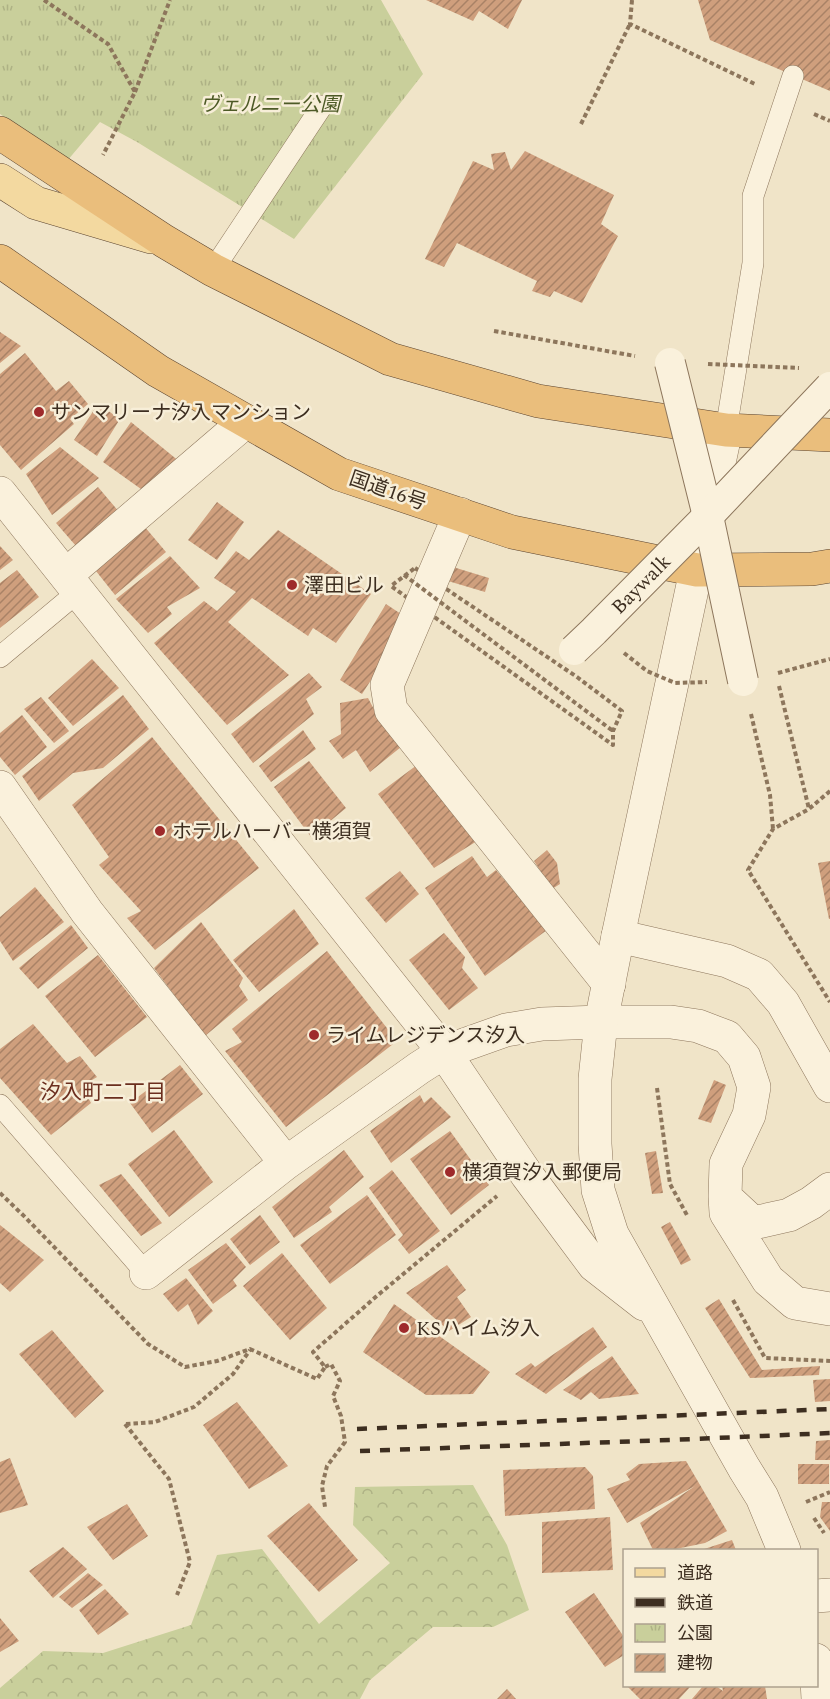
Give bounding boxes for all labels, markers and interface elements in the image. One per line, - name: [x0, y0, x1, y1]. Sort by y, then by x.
- park label: ヴェルニー公園: [200, 90, 343, 120]
- place label: サンマリーナ汐入マンション: [51, 398, 311, 428]
- marker: サンマリーナ汐入マンション: [32, 405, 46, 419]
- street label: 国道16号: [345, 464, 430, 518]
- street label: Baywalk: [605, 548, 678, 621]
- place label: 澤田ビル: [304, 571, 384, 601]
- marker: 澤田ビル: [285, 578, 299, 592]
- place label: ホテルハーバー横須賀: [172, 817, 372, 847]
- marker: ホテルハーバー横須賀: [153, 824, 167, 838]
- place label: ライムレジデンス汐入: [326, 1021, 525, 1051]
- marker: ライムレジデンス汐入: [307, 1028, 321, 1042]
- district label: 汐入町二丁目: [40, 1077, 166, 1109]
- place label: 横須賀汐入郵便局: [462, 1158, 622, 1188]
- marker: 横須賀汐入郵便局: [443, 1165, 457, 1179]
- place label: KSハイム汐入: [416, 1314, 540, 1344]
- marker: KSハイム汐入: [397, 1321, 411, 1335]
- legend: [623, 1549, 818, 1687]
- text: 道路: [677, 1560, 713, 1587]
- text: 鉄道: [677, 1590, 713, 1617]
- text: 公園: [677, 1620, 713, 1647]
- text: 建物: [677, 1650, 713, 1677]

